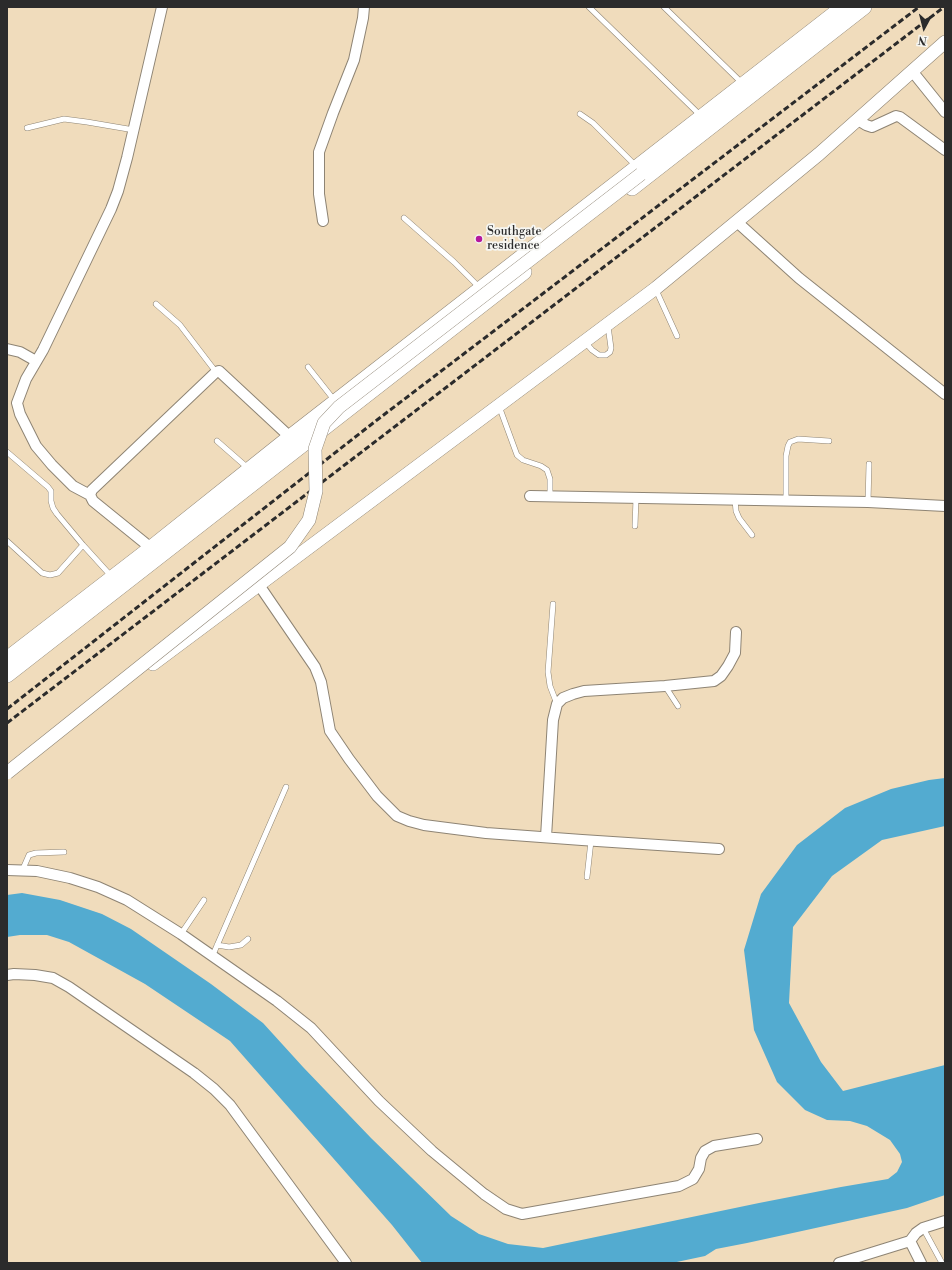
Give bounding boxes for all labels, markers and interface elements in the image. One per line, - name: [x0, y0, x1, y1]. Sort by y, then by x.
- north arrow: [904, 8, 944, 48]
- text: N: [917, 32, 928, 47]
- place label: Southgate residence: [487, 225, 542, 253]
- marker: Southgate residence: [474, 234, 484, 244]

